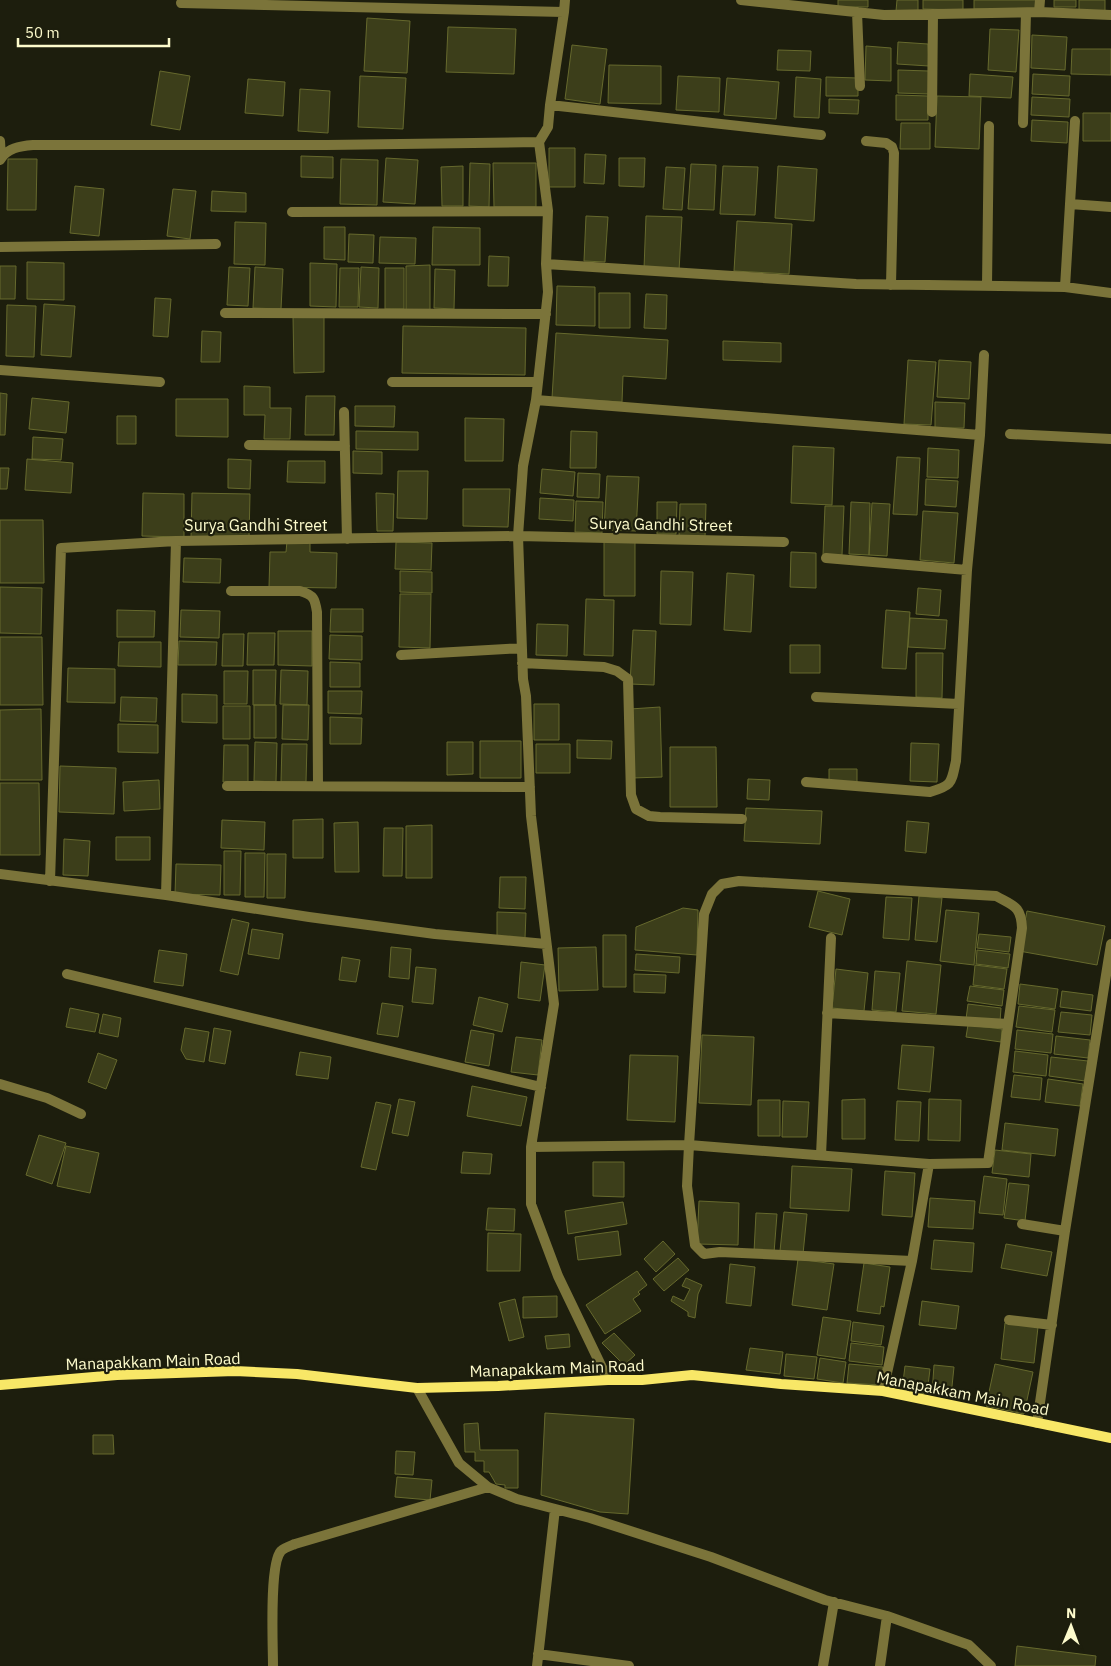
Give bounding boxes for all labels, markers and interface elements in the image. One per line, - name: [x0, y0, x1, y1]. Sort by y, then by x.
- scale bar: [18, 15, 169, 47]
- text: 50 m: [25, 23, 60, 42]
- street label: Surya Gandhi Street: [589, 513, 733, 535]
- street label: Surya Gandhi Street: [184, 515, 328, 535]
- street label: Manapakkam Main Road: [65, 1348, 241, 1374]
- street label: Manapakkam Main Road: [469, 1355, 645, 1381]
- street label: Manapakkam Main Road: [875, 1366, 1051, 1420]
- north arrow: [1046, 1601, 1096, 1651]
- text: N: [1066, 1604, 1076, 1622]

